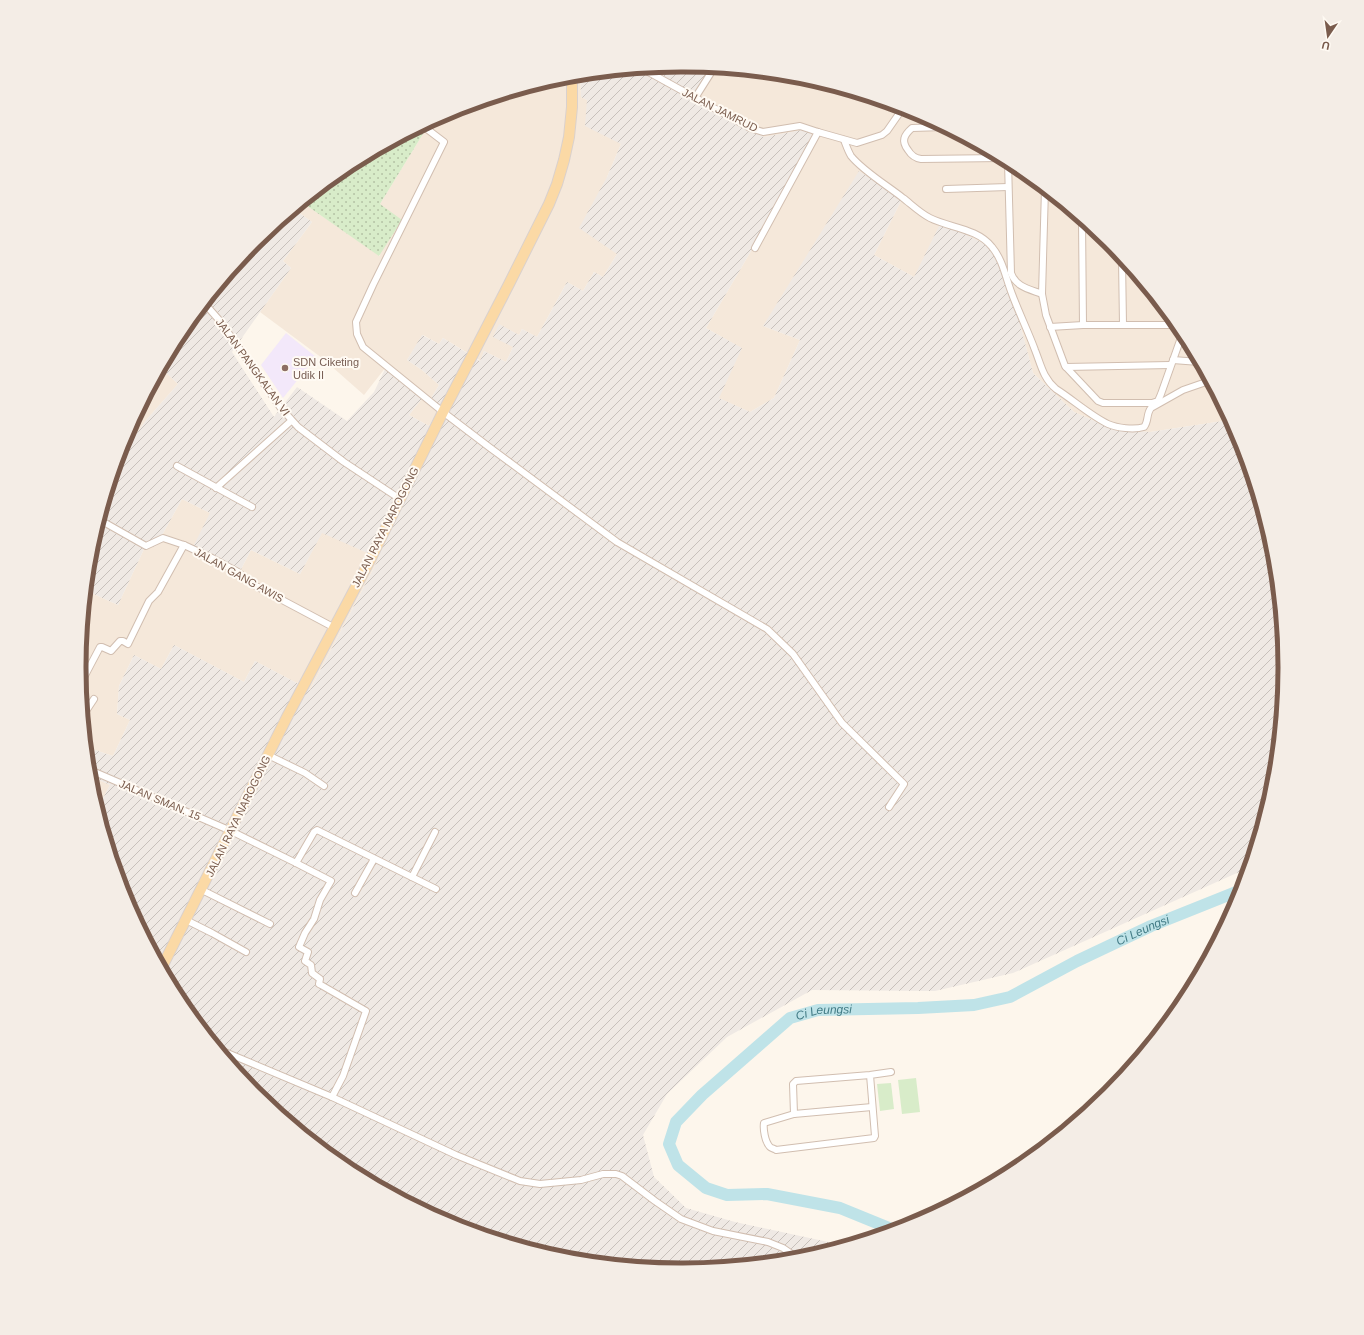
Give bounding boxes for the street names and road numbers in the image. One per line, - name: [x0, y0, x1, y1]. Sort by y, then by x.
- street label: JALAN JAMRUD: [680, 86, 760, 134]
- street label: JALAN PANGKALAN VI: [214, 316, 292, 418]
- street label: JALAN RAYA NAROGONG: [349, 465, 421, 589]
- street label: JALAN GANG AWIS: [192, 546, 286, 604]
- street label: JALAN RAYA NAROGONG: [203, 753, 273, 879]
- street label: JALAN SMAN. 15: [117, 777, 203, 823]

